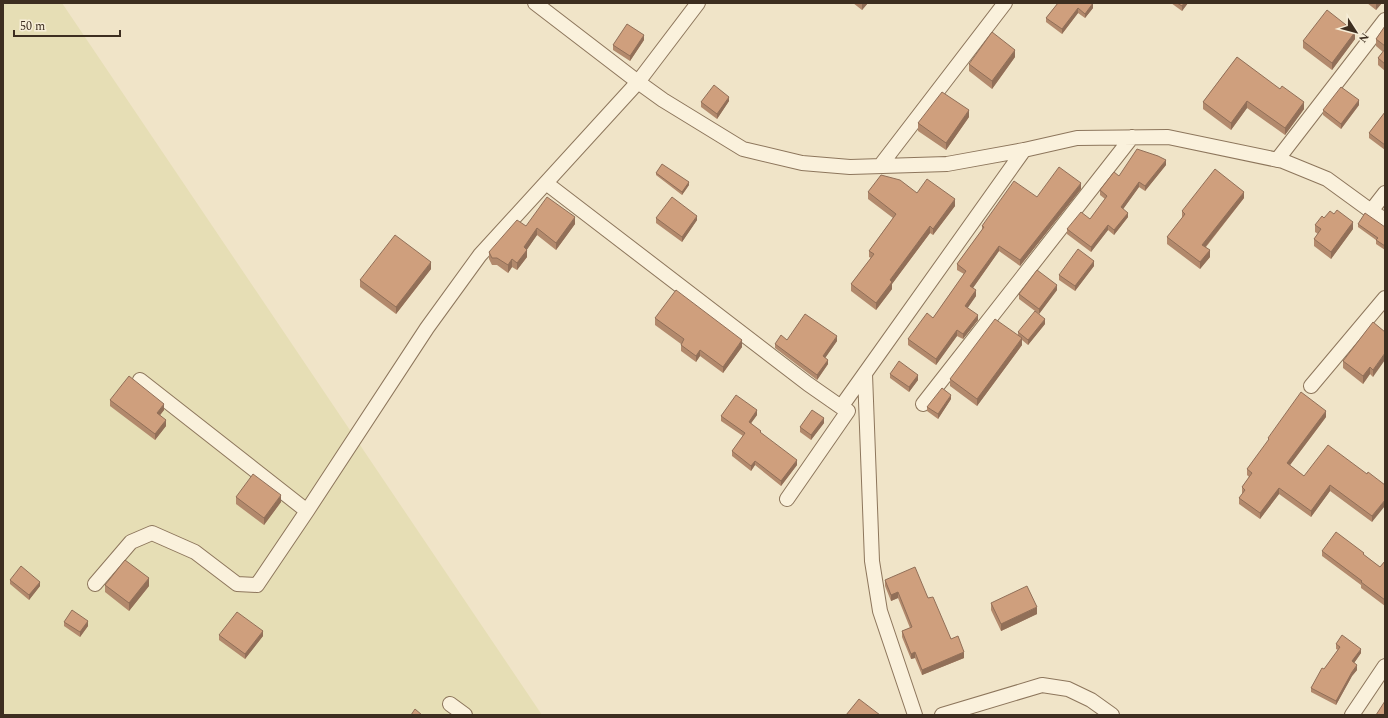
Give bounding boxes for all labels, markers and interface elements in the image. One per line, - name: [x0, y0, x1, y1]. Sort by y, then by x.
- scale bar: [14, 12, 120, 38]
- north arrow: [1336, 12, 1376, 52]
- text: 50 m: [20, 17, 45, 36]
- text: N: [1354, 29, 1373, 46]

